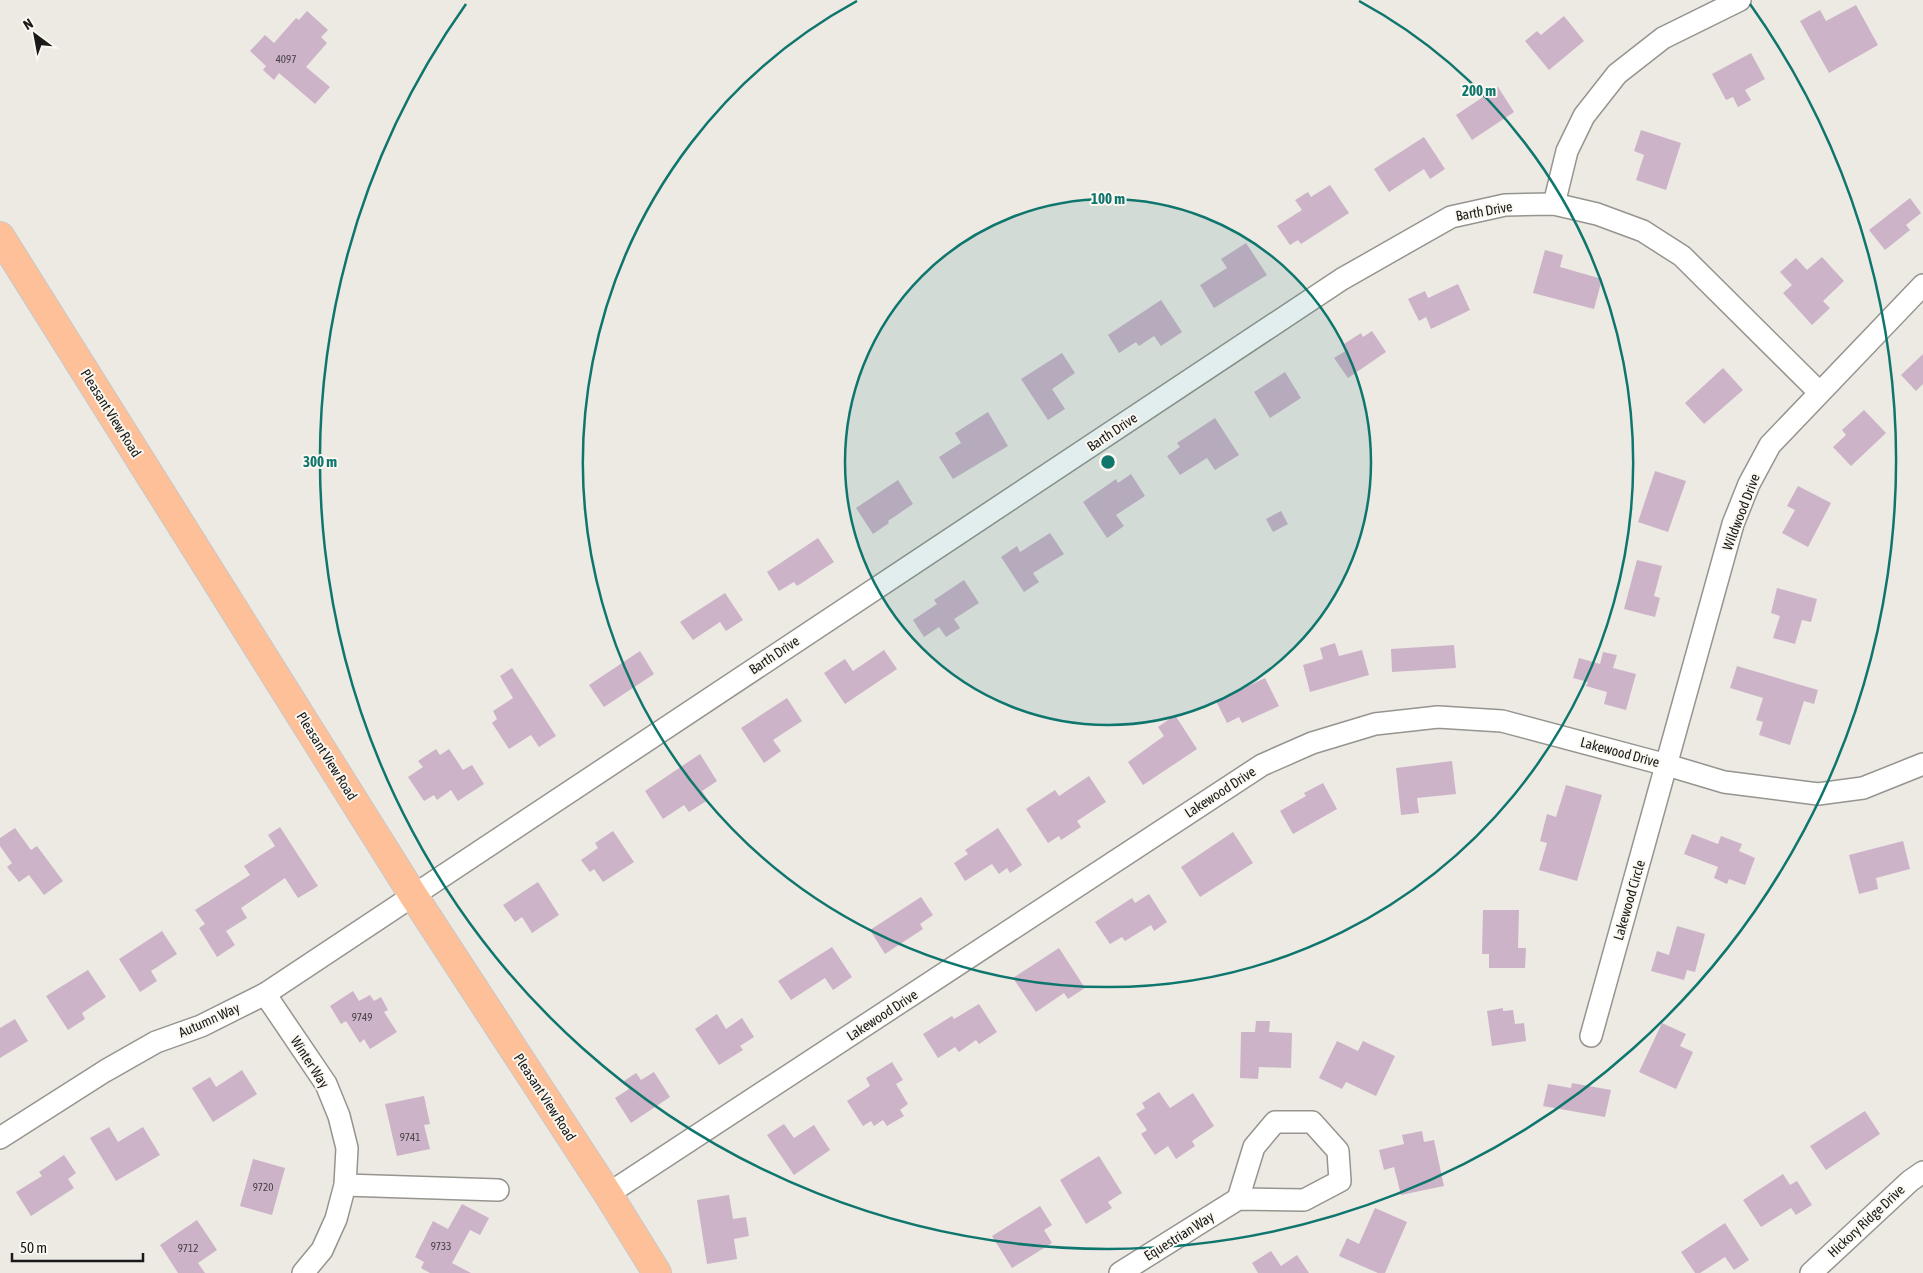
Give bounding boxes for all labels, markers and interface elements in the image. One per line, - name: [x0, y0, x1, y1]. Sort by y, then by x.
- north arrow: [10, 10, 60, 60]
- text: N: [20, 15, 36, 33]
- house number: 4097: [276, 53, 296, 65]
- text: 200 m: [1462, 82, 1496, 99]
- text: 100 m: [1091, 190, 1125, 207]
- street label: Barth Drive: [1455, 198, 1513, 224]
- street label: Pleasant View Road: [78, 366, 144, 460]
- street label: Barth Drive: [1084, 409, 1140, 455]
- text: 300 m: [303, 453, 337, 470]
- centre of rings: [1099, 453, 1117, 471]
- street label: Wildwood Drive: [1719, 471, 1763, 553]
- street label: Barth Drive: [746, 632, 802, 678]
- street label: Pleasant View Road: [294, 709, 360, 803]
- street label: Lakewood Drive: [1579, 734, 1661, 770]
- street label: Lakewood Drive: [1182, 763, 1258, 821]
- street label: Lakewood Circle: [1610, 858, 1648, 942]
- street label: Lakewood Drive: [844, 986, 920, 1044]
- street label: Autumn Way: [176, 999, 242, 1041]
- house number: 9749: [352, 1011, 372, 1023]
- street label: Winter Way: [287, 1033, 333, 1091]
- street label: Pleasant View Road: [511, 1050, 579, 1144]
- house number: 9741: [400, 1131, 420, 1143]
- house number: 9720: [253, 1181, 273, 1193]
- street label: Hickory Ridge Drive: [1824, 1181, 1908, 1261]
- street label: Equestrian Way: [1141, 1208, 1217, 1264]
- scale bar: [12, 1230, 144, 1262]
- text: 50 m: [20, 1239, 47, 1256]
- house number: 9733: [431, 1240, 451, 1252]
- house number: 9712: [178, 1242, 198, 1254]

